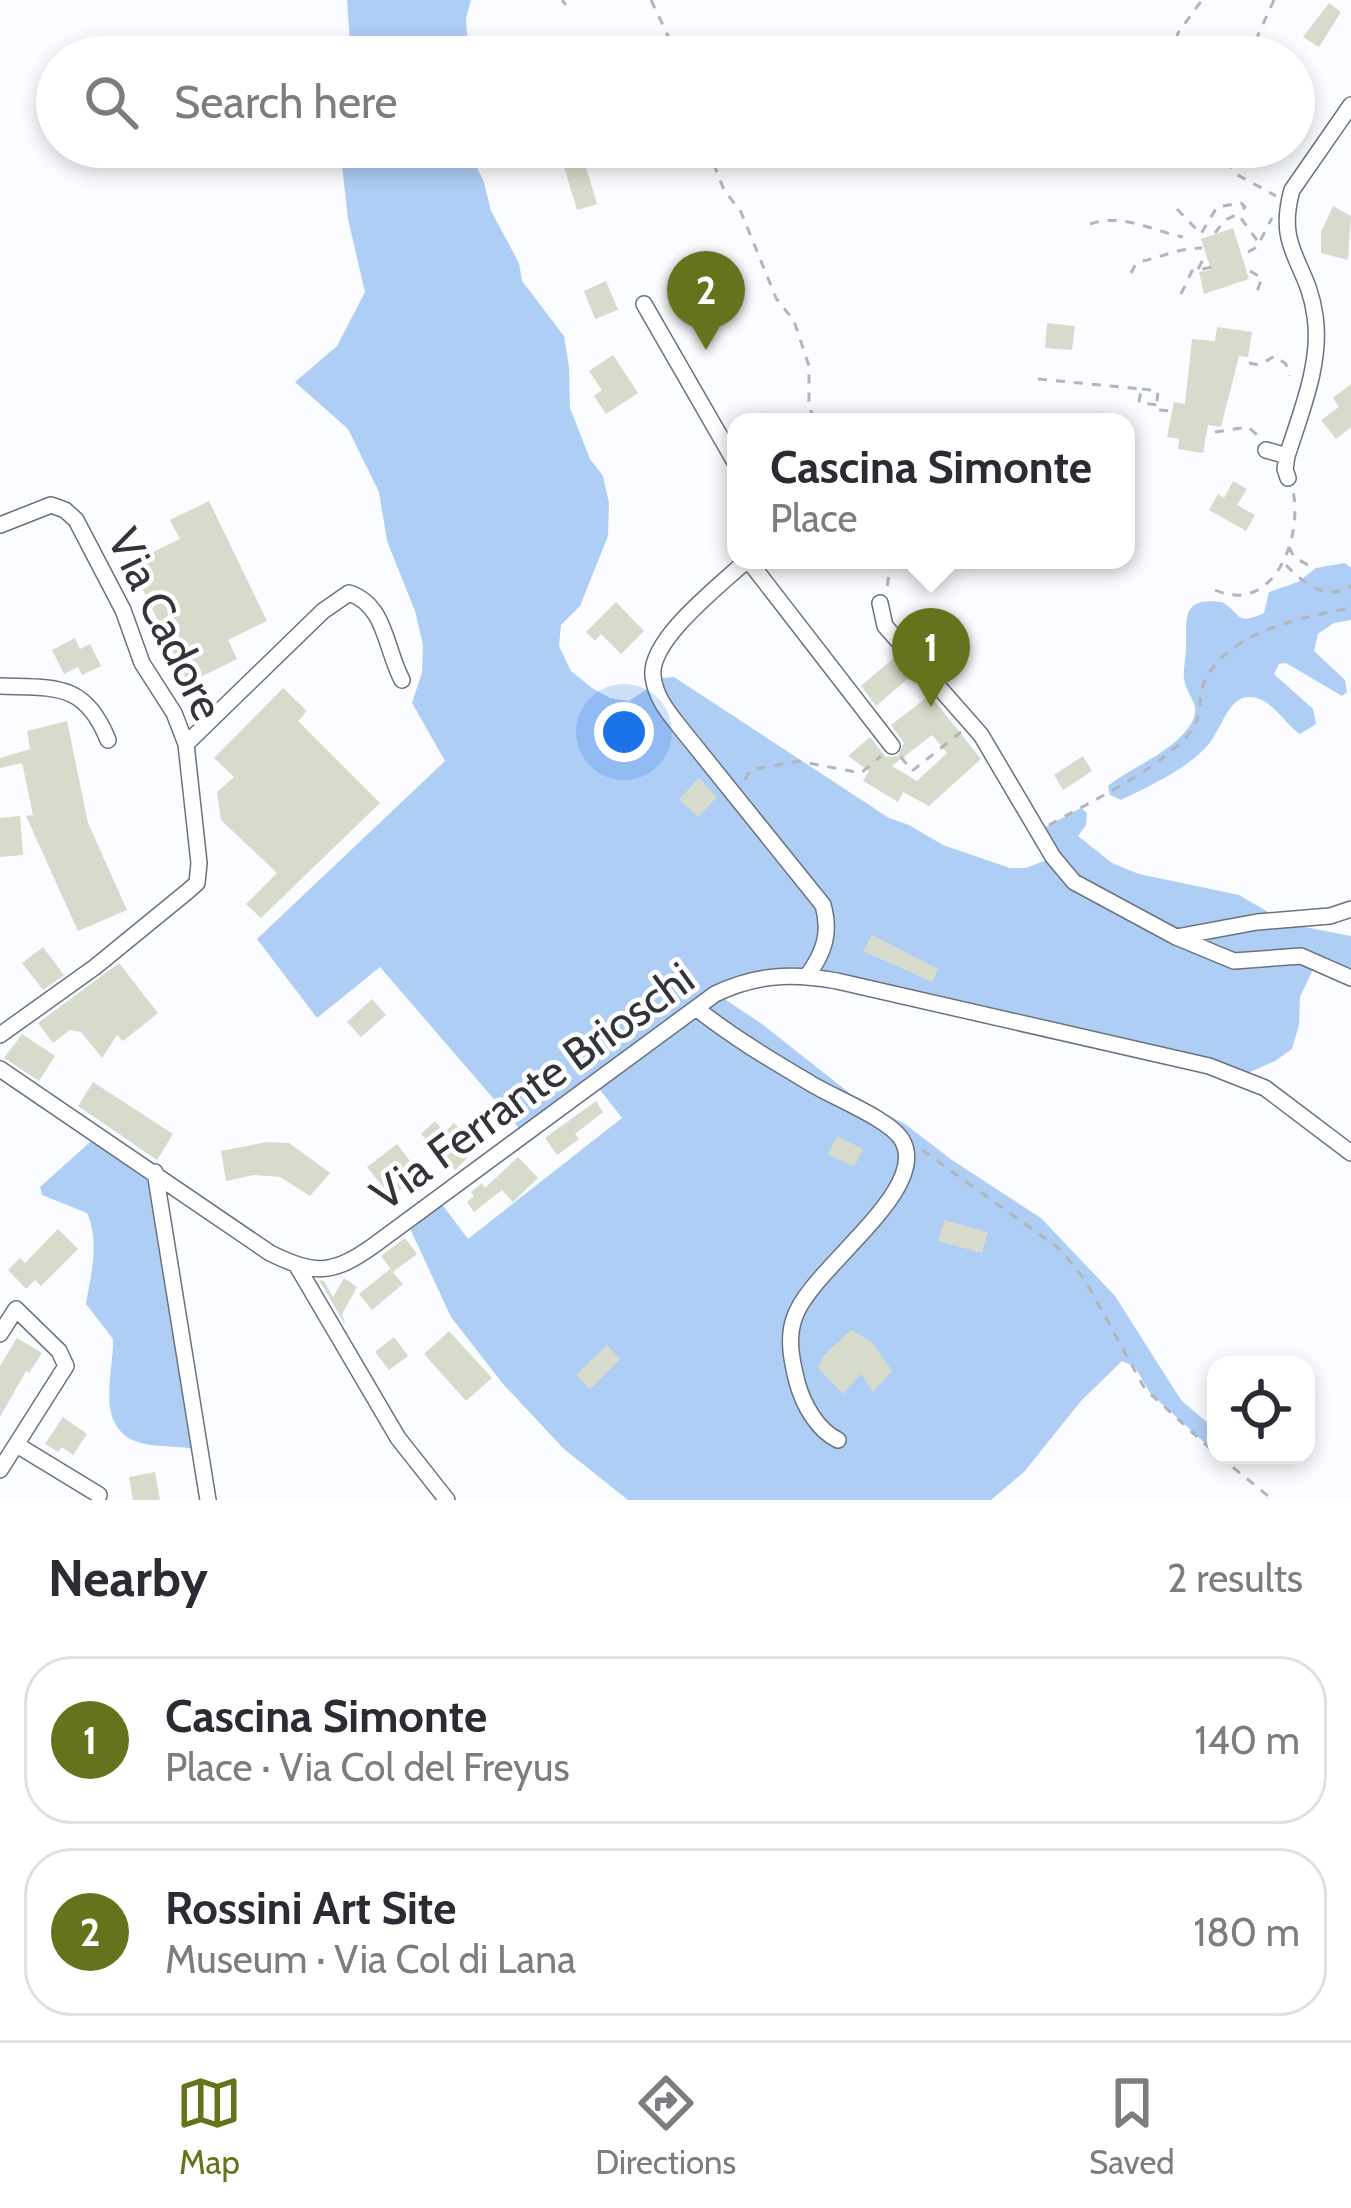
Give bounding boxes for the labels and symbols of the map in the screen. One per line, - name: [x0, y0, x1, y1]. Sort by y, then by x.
- pin: 2: [667, 251, 745, 350]
- street label: Via Cadore: [96, 519, 236, 729]
- pin: 1: [892, 608, 970, 707]
- your location: [594, 702, 654, 762]
- street label: Via Ferrante Brioschi: [360, 951, 704, 1221]

